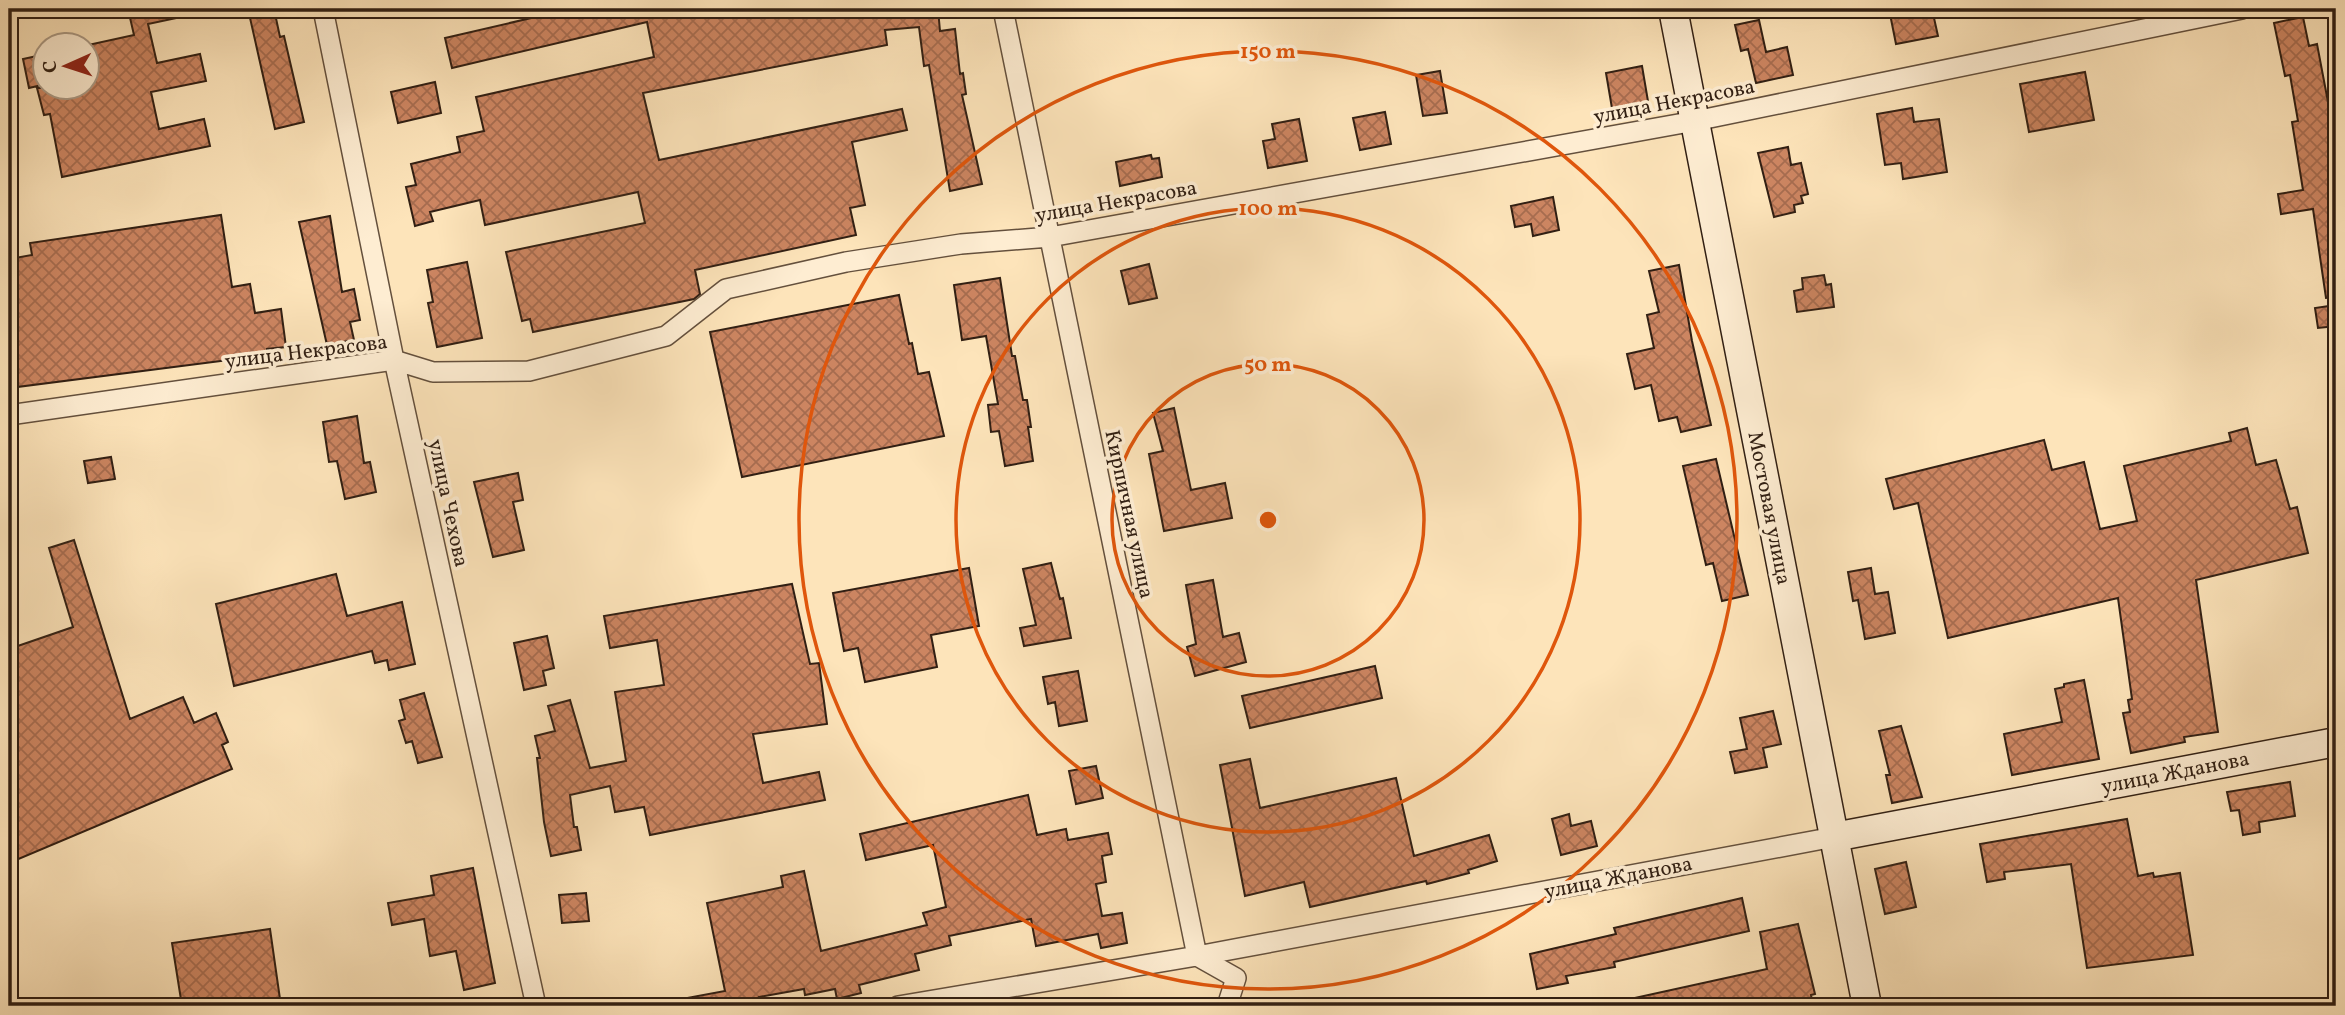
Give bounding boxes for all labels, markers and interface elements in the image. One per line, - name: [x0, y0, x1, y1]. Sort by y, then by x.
- north arrow: [32, 32, 102, 102]
- text: 150 m: [1240, 38, 1296, 67]
- text: С: [38, 60, 64, 74]
- street label: улица Некрасова: [1591, 73, 1757, 132]
- street label: улица Некрасова: [1033, 174, 1199, 231]
- text: 100 m: [1238, 195, 1298, 224]
- street label: улица Некрасова: [223, 328, 389, 377]
- text: 50 m: [1244, 351, 1292, 380]
- street label: Кирпичная улица: [1097, 427, 1161, 601]
- street label: Мостовая улица: [1739, 429, 1798, 587]
- street label: улица Чехова: [420, 437, 475, 570]
- centre of rings: [1256, 508, 1280, 532]
- street label: улица Жданова: [2099, 745, 2252, 802]
- street label: улица Жданова: [1542, 850, 1695, 907]

